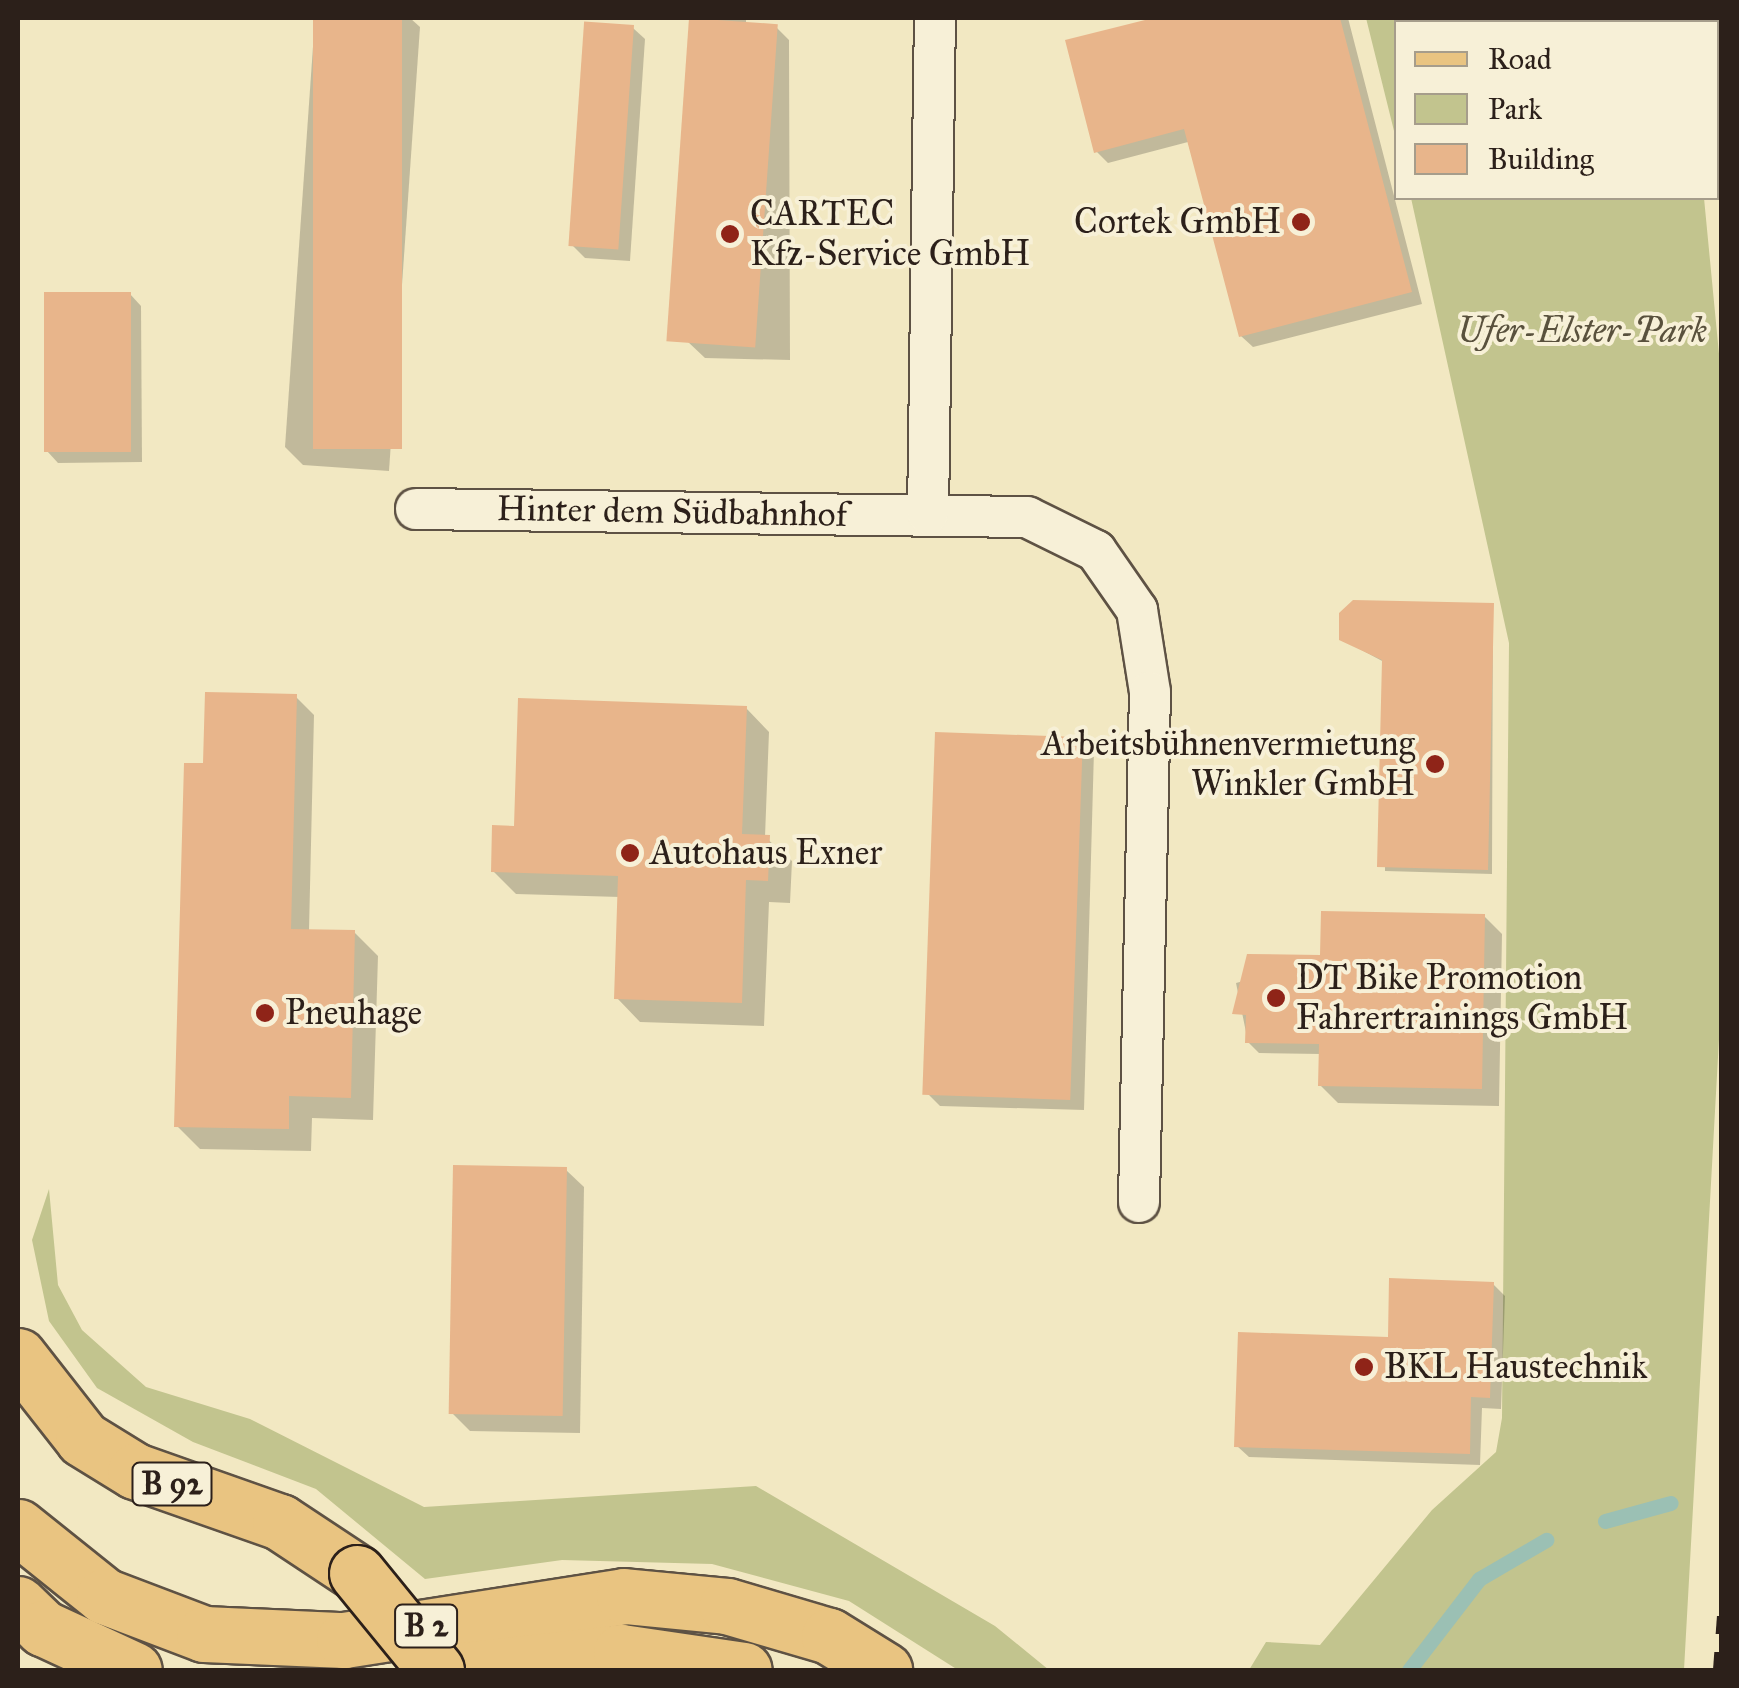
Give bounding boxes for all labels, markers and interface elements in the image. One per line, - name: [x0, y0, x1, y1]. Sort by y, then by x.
- legend: [1394, 20, 1719, 200]
- text: Road: [1488, 41, 1552, 77]
- text: Park: [1488, 91, 1542, 127]
- text: Building: [1488, 141, 1594, 177]
- place label: CARTEC Kfz-Service GmbH: [750, 193, 1030, 275]
- place label: Cortek GmbH: [1074, 201, 1281, 243]
- marker: Cortek GmbH: [1290, 211, 1312, 233]
- marker: CARTEC Kfz-Service GmbH: [719, 223, 741, 245]
- park label: Ufer-Elster-Park: [1457, 310, 1707, 352]
- street label: Hinter dem Südbahnhof: [496, 488, 848, 536]
- place label: Arbeitsbühnenvermietung Winkler GmbH: [1041, 723, 1415, 805]
- marker: Arbeitsbühnenvermietung Winkler GmbH: [1424, 753, 1446, 775]
- place label: Autohaus Exner: [650, 832, 882, 874]
- marker: Autohaus Exner: [619, 842, 641, 864]
- place label: DT Bike Promotion Fahrertrainings GmbH: [1296, 957, 1628, 1039]
- marker: DT Bike Promotion Fahrertrainings GmbH: [1265, 987, 1287, 1009]
- place label: Pneuhage: [285, 992, 422, 1034]
- marker: Pneuhage: [254, 1002, 276, 1024]
- place label: BKL Haustechnik: [1384, 1346, 1647, 1388]
- marker: BKL Haustechnik: [1353, 1356, 1375, 1378]
- road number: B 92: [130, 1457, 214, 1511]
- road number: B 2: [394, 1599, 458, 1653]

